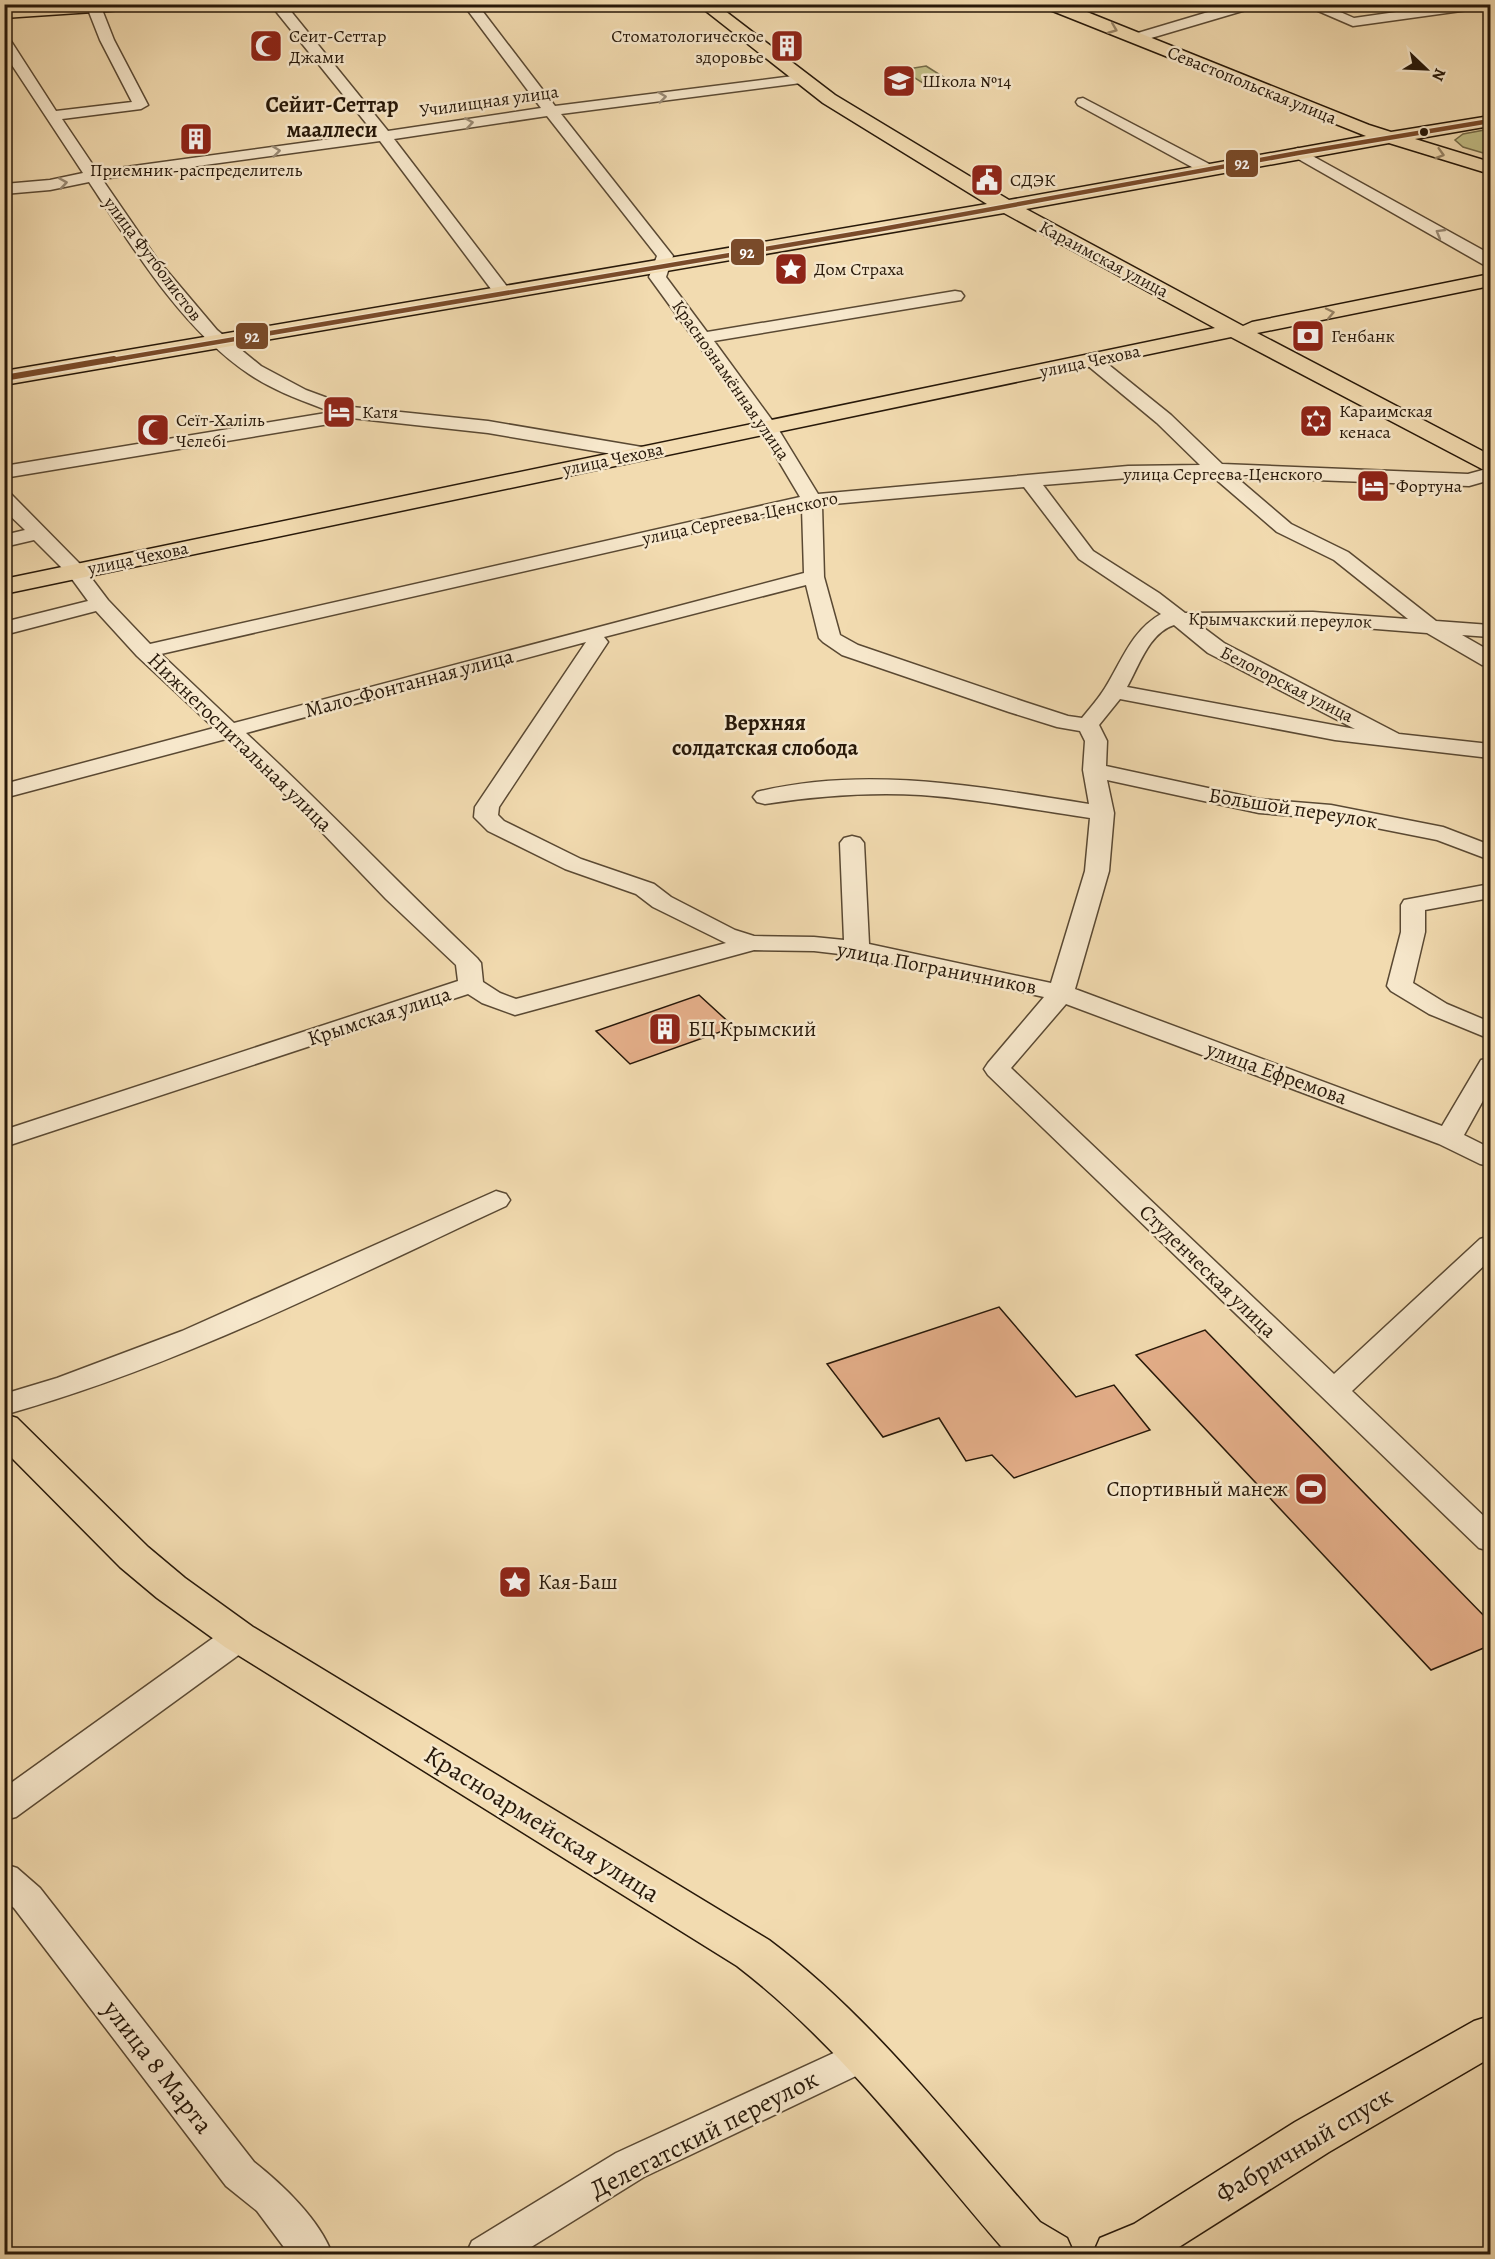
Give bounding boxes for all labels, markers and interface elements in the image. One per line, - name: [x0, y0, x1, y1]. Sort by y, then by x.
- one-way arrow: [1107, 22, 1118, 34]
- place label: Сеит-Сеттар Джами: [289, 24, 386, 69]
- place label: Стоматологическое здоровье: [611, 24, 764, 69]
- mosque icon: Сеит-Сеттар Джами: [248, 28, 284, 64]
- building icon: Стоматологическое здоровье: [769, 28, 805, 64]
- north arrow: [1396, 39, 1456, 99]
- street label: Севастопольская улица: [1164, 40, 1341, 130]
- school or university icon: Школа №14: [881, 63, 917, 99]
- text: N: [1426, 65, 1451, 84]
- place label: Школа №14: [922, 69, 1011, 93]
- street label: Училищная улица: [418, 79, 561, 123]
- district label: Сейит-Сеттар мааллеси: [265, 90, 399, 145]
- one-way arrow: [658, 91, 667, 103]
- one-way arrow: [465, 118, 474, 130]
- building icon: Приемник-распределитель: [178, 121, 214, 157]
- unlabelled marker: [1418, 126, 1430, 138]
- one-way arrow: [272, 145, 281, 158]
- one-way arrow: [1434, 147, 1445, 159]
- line badge: 92: [1225, 149, 1259, 178]
- text: 92: [1234, 153, 1250, 175]
- place label: Приемник-распределитель: [90, 158, 302, 182]
- public building icon: СДЭК: [969, 162, 1005, 198]
- place label: СДЭК: [1010, 168, 1056, 192]
- one-way arrow: [58, 177, 67, 189]
- street label: улица Футболистов: [98, 191, 208, 326]
- street label: Караимская улица: [1035, 215, 1173, 304]
- one-way arrow: [1435, 228, 1446, 240]
- line badge: 92: [730, 238, 765, 266]
- text: 92: [739, 242, 755, 264]
- place icon: Дом Страха: [773, 251, 809, 287]
- place label: Дом Страха: [814, 257, 905, 281]
- street label: Краснознамённая улица: [667, 295, 796, 465]
- one-way arrow: [1324, 307, 1334, 320]
- bank icon: Генбанк: [1290, 318, 1326, 354]
- line badge: 92: [235, 322, 269, 350]
- place label: Генбанк: [1331, 324, 1395, 348]
- text: 92: [244, 326, 260, 348]
- street label: улица Чехова: [1037, 338, 1143, 384]
- hotel icon: Катя: [321, 394, 357, 430]
- place label: Караимская кенаса: [1339, 399, 1433, 444]
- place label: Катя: [362, 400, 398, 424]
- synagogue icon: Караимская кенаса: [1298, 403, 1334, 439]
- place label: Сеїт-Халіль Челебі: [176, 408, 265, 453]
- mosque icon: Сеїт-Халіль Челебі: [135, 412, 171, 448]
- street label: улица Чехова: [560, 436, 666, 482]
- street label: улица Сергеева-Ценского: [1122, 462, 1323, 486]
- hotel icon: Фортуна: [1355, 468, 1391, 504]
- place label: Фортуна: [1396, 474, 1463, 498]
- street label: улица Сергеева-Ценского: [639, 486, 840, 551]
- street label: улица Чехова: [85, 535, 191, 581]
- street label: Крымчакский переулок: [1188, 606, 1372, 634]
- street label: Белогорская улица: [1216, 640, 1358, 728]
- street label: Мало-Фонтанная улица: [302, 642, 517, 724]
- street label: Нижнегоспитальная улица: [142, 646, 339, 838]
- district label: Верхняя солдатская слобода: [672, 708, 859, 763]
- street label: Большой переулок: [1207, 781, 1380, 835]
- street label: улица Пограничников: [834, 935, 1039, 1001]
- street label: Крымская улица: [304, 980, 455, 1052]
- building icon: БЦ Крымский: [647, 1011, 683, 1047]
- place label: БЦ Крымский: [688, 1015, 816, 1043]
- street label: улица Ефремова: [1202, 1034, 1351, 1111]
- street label: Студенческая улица: [1133, 1198, 1283, 1344]
- sports icon: Спортивный манеж: [1293, 1471, 1329, 1507]
- place label: Спортивный манеж: [1106, 1475, 1288, 1503]
- place icon: Кая-Баш: [497, 1564, 533, 1600]
- place label: Кая-Баш: [538, 1568, 618, 1596]
- street label: Красноармейская улица: [417, 1737, 667, 1911]
- street label: улица 8 Марта: [94, 1992, 221, 2141]
- street label: Делегатский переулок: [584, 2061, 824, 2207]
- street label: Фабричный спуск: [1209, 2078, 1399, 2212]

